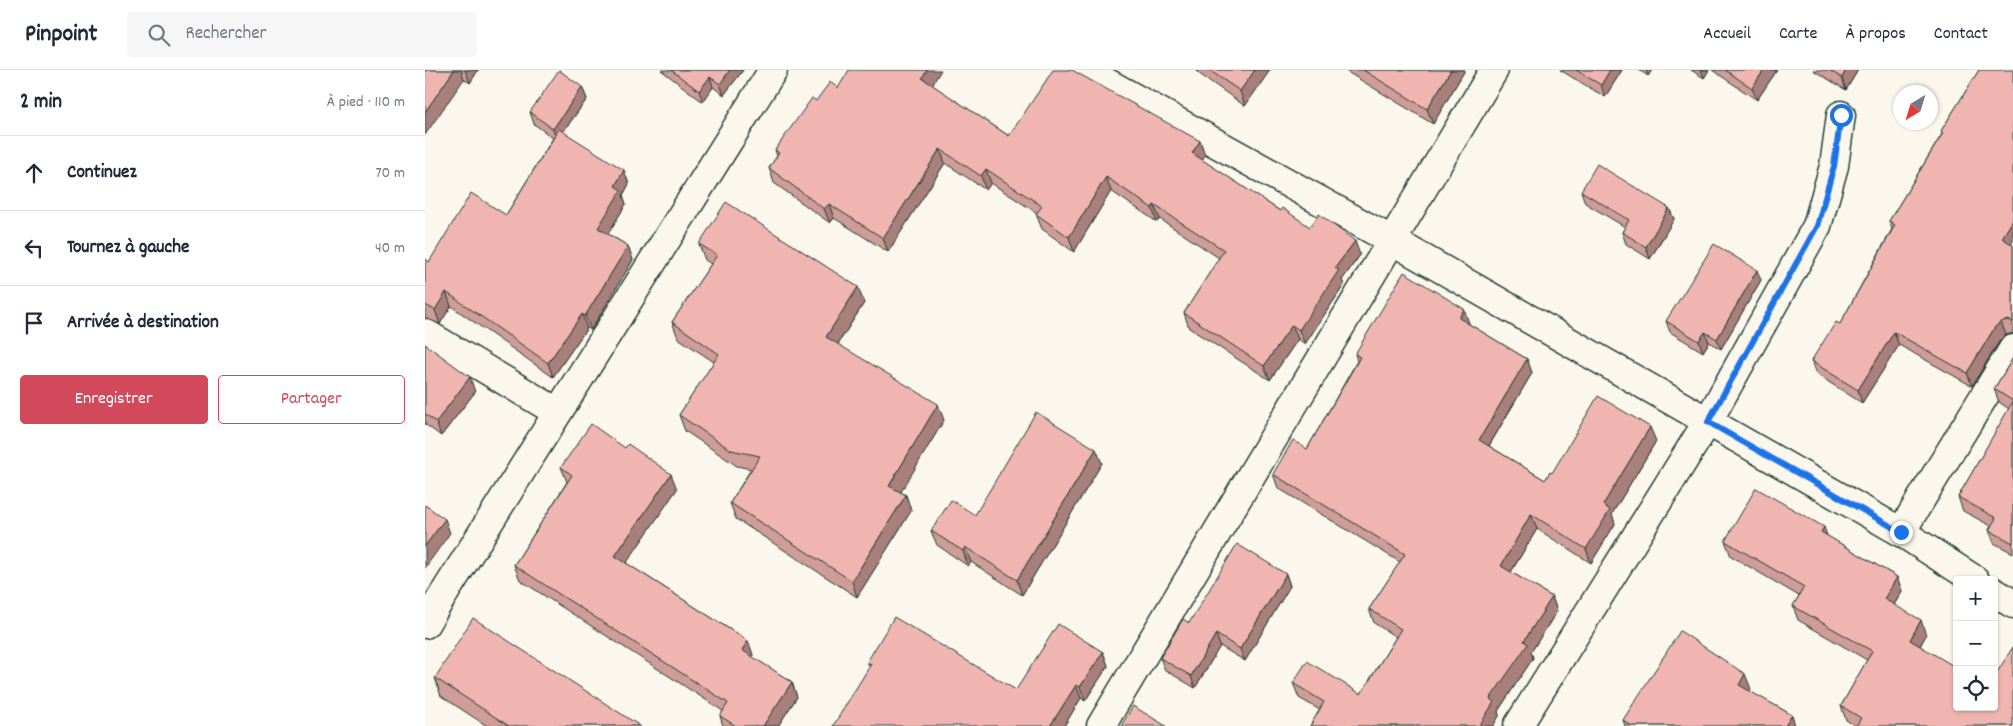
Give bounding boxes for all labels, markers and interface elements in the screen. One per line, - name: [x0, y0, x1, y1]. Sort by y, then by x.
- search box: [127, 12, 477, 57]
- text: Pinpoint: [25, 18, 97, 52]
- icon: search: [145, 21, 173, 49]
- text: Rechercher: [185, 21, 267, 48]
- text: Accueil: [1703, 22, 1751, 47]
- text: Carte: [1779, 22, 1818, 47]
- text: À propos: [1846, 22, 1906, 47]
- text: Contact: [1934, 22, 1988, 47]
- north arrow: [1893, 85, 1938, 130]
- text: 2 min: [20, 88, 62, 118]
- text: À pied · 110 m: [327, 91, 405, 114]
- route start: [1830, 104, 1853, 127]
- icon: ahead: [20, 159, 48, 187]
- text: Continuez: [67, 160, 137, 187]
- text: 70 m: [375, 162, 405, 185]
- icon: left: [20, 234, 48, 262]
- text: Tournez à gauche: [67, 235, 189, 262]
- text: 40 m: [375, 237, 405, 260]
- icon: arrive: [20, 309, 48, 337]
- text: Arrivée à destination: [67, 310, 219, 337]
- button: Enregistrer: [20, 375, 208, 424]
- button: Partager: [218, 375, 405, 424]
- route end: [1890, 521, 1913, 544]
- map controls: [1953, 576, 1998, 711]
- button: +: [1953, 576, 1998, 621]
- button: −: [1953, 621, 1998, 666]
- button: locate: [1953, 666, 1998, 711]

